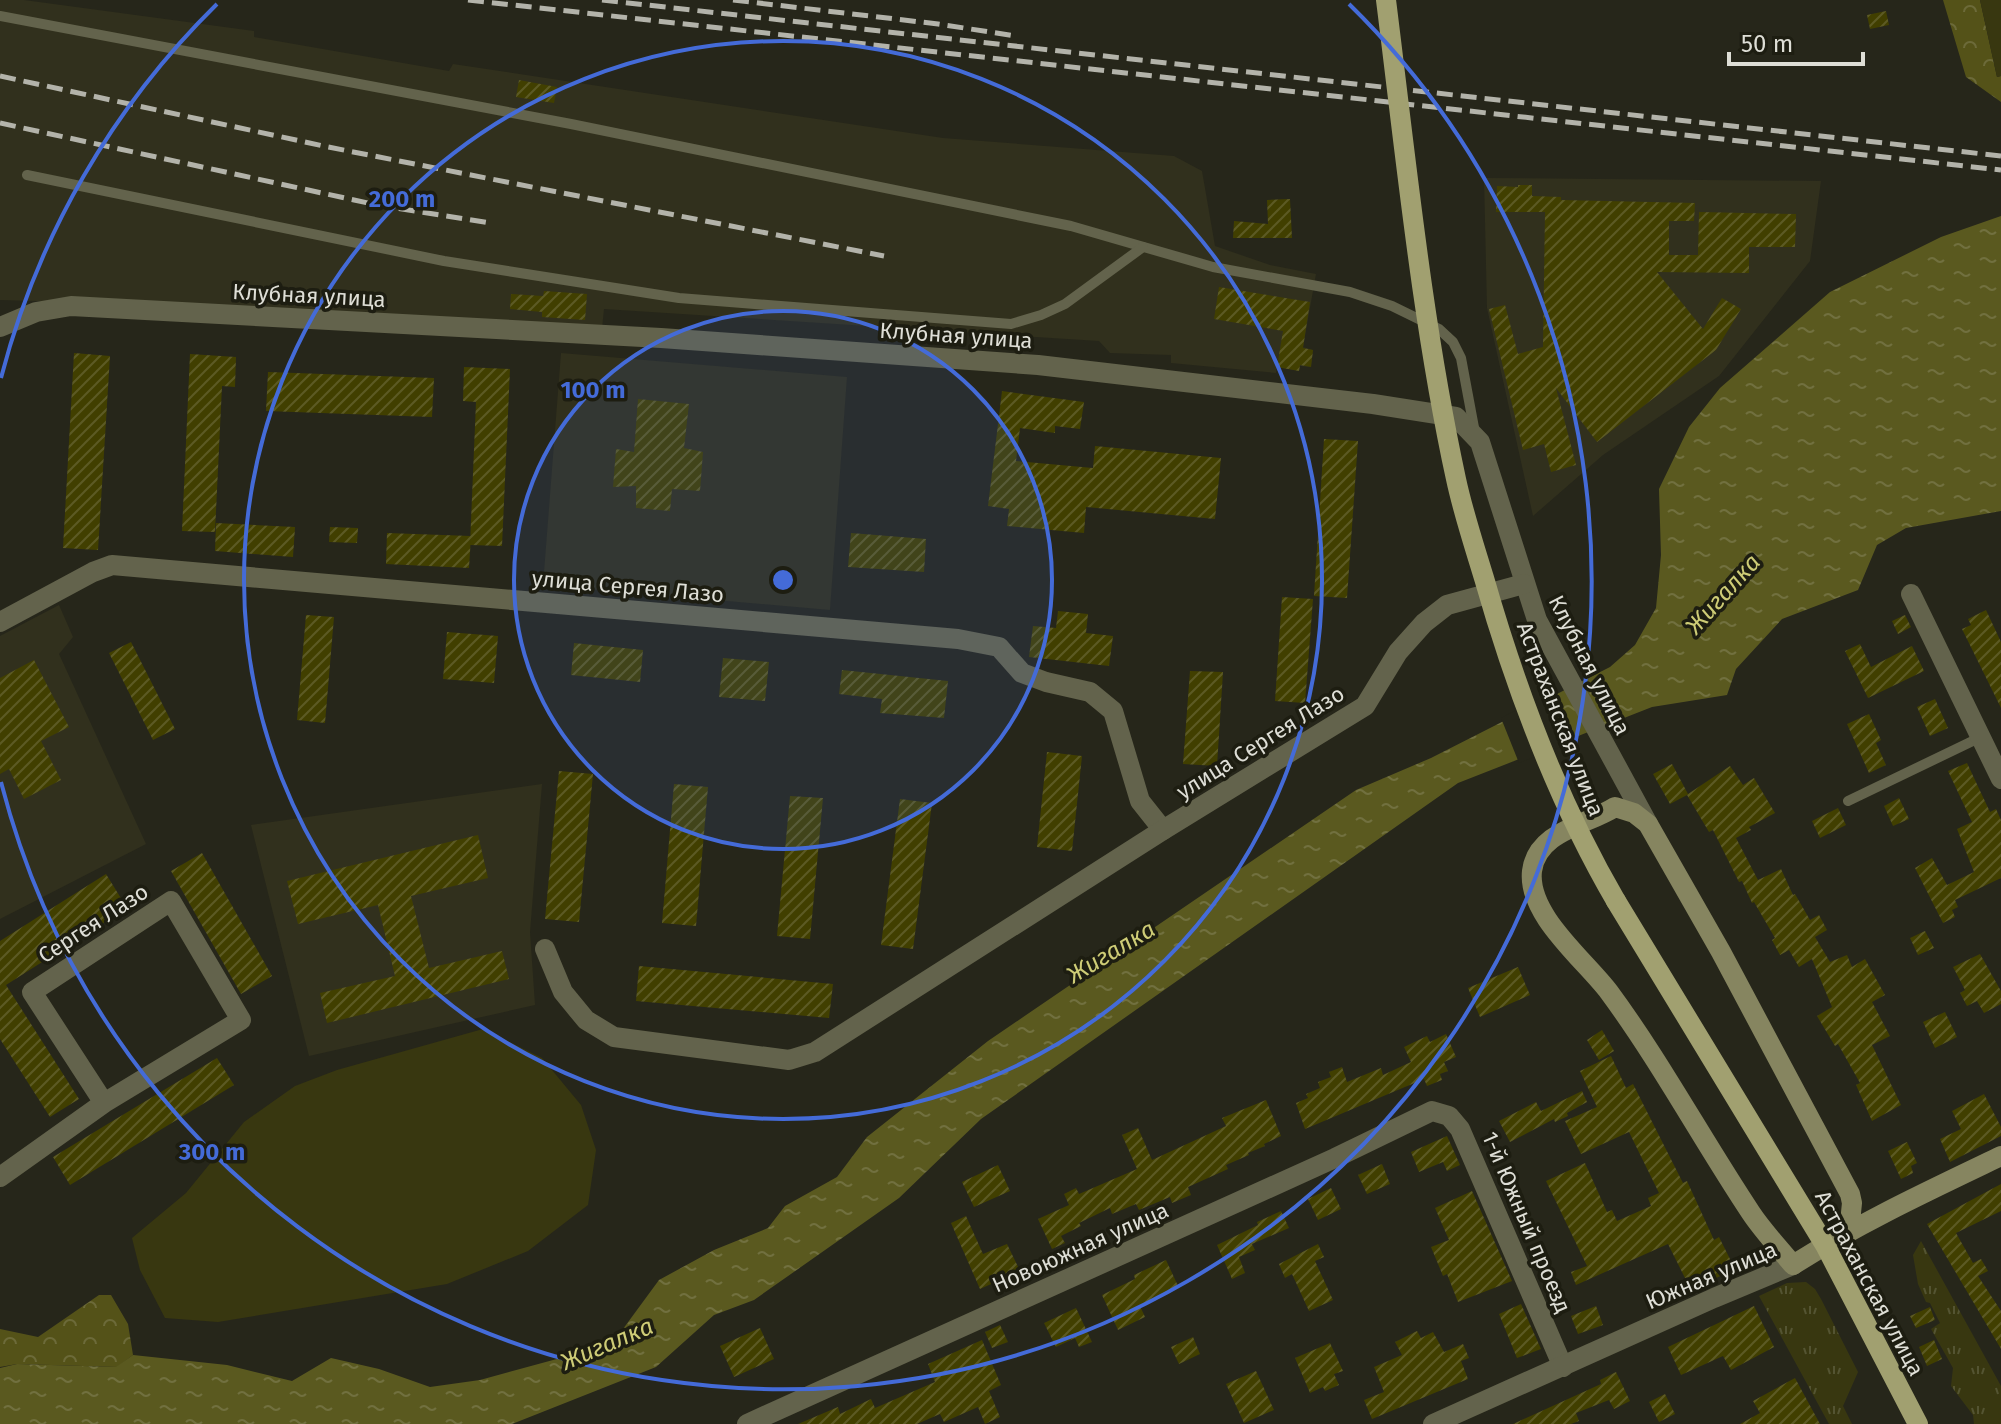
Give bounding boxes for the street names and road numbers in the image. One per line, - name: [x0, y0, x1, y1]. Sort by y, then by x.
- street label: Клубная улица: [232, 278, 386, 313]
- street label: Клубная улица: [878, 317, 1033, 354]
- street label: улица Сергея Лазо: [531, 565, 725, 608]
- street label: Клубная улица: [1543, 591, 1636, 740]
- street label: Астраханская улица: [1511, 618, 1610, 820]
- street label: улица Сергея Лазо: [1171, 680, 1349, 805]
- street label: Сергея Лазо: [33, 878, 153, 969]
- street label: 1-й Южный проезд: [1476, 1127, 1577, 1317]
- street label: Астраханская улица: [1809, 1186, 1930, 1381]
- street label: Новоюжная улица: [988, 1196, 1173, 1298]
- street label: Южная улица: [1642, 1236, 1781, 1315]

